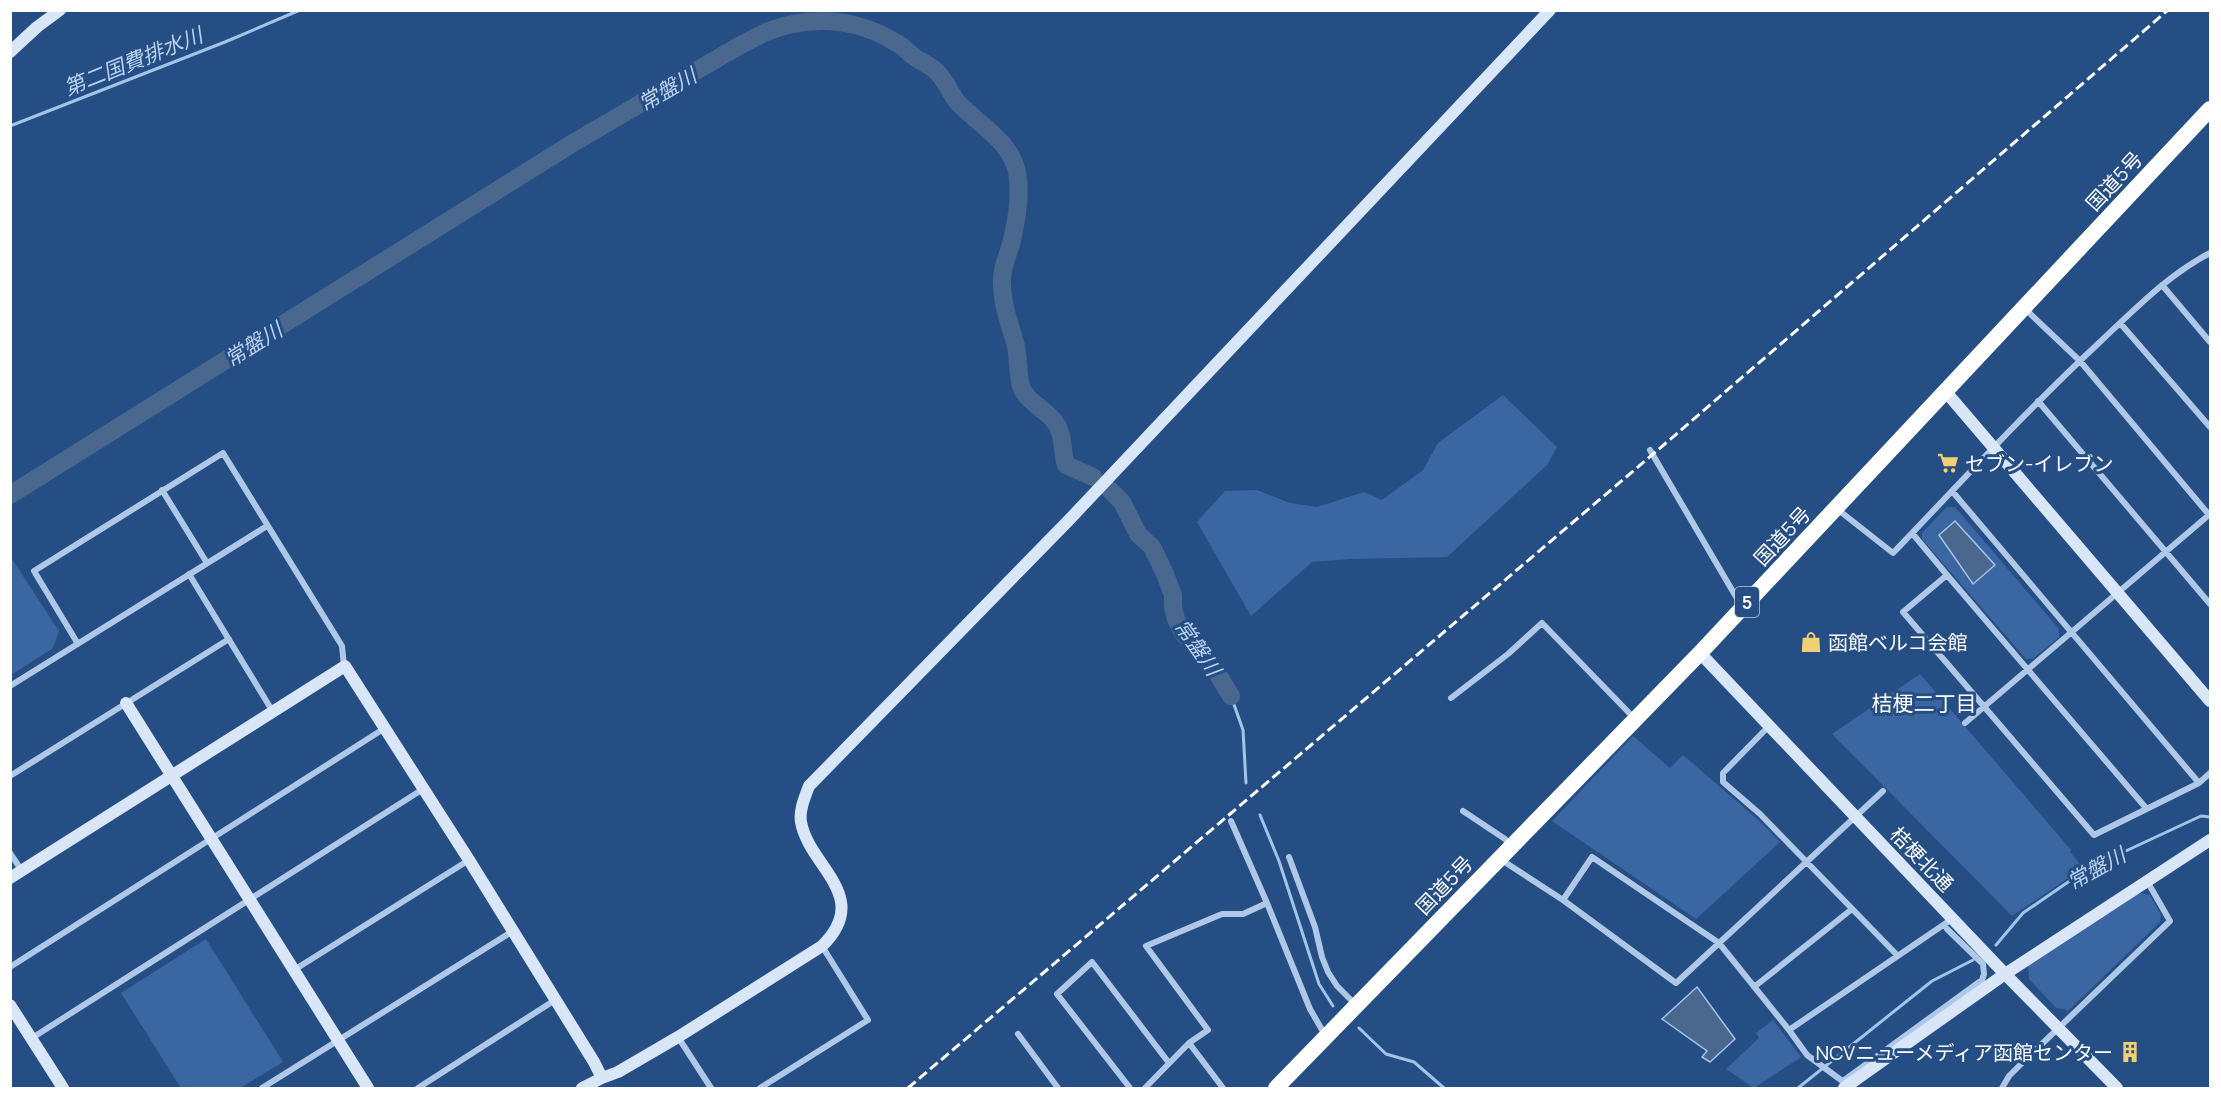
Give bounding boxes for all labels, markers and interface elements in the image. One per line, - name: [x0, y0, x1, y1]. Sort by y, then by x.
- water label: 第二国費排水川: [60, 20, 208, 102]
- water label: 常盤川: [633, 60, 703, 117]
- street label: 国道5号: [2080, 146, 2148, 216]
- water label: 常盤川: [219, 314, 289, 373]
- place label: セブン-イレブン: [1965, 450, 2113, 477]
- supermarket icon: セブン-イレブン: [1936, 451, 1960, 475]
- street label: 国道5号: [1748, 501, 1816, 571]
- road number: 5: [1735, 587, 1759, 617]
- water label: 常盤川: [1168, 613, 1229, 682]
- place label: 函館ベルコ会館: [1828, 629, 1968, 656]
- shop icon: 函館ベルコ会館: [1799, 630, 1823, 654]
- district label: 桔梗二丁目: [1872, 689, 1977, 717]
- street label: 桔梗北通: [1885, 821, 1959, 897]
- water label: 常盤川: [2062, 840, 2132, 896]
- street label: 国道5号: [1409, 850, 1479, 920]
- place label: NCVニューメディア函館センター: [1816, 1039, 2113, 1066]
- building icon: NCVニューメディア函館センター: [2118, 1040, 2142, 1064]

